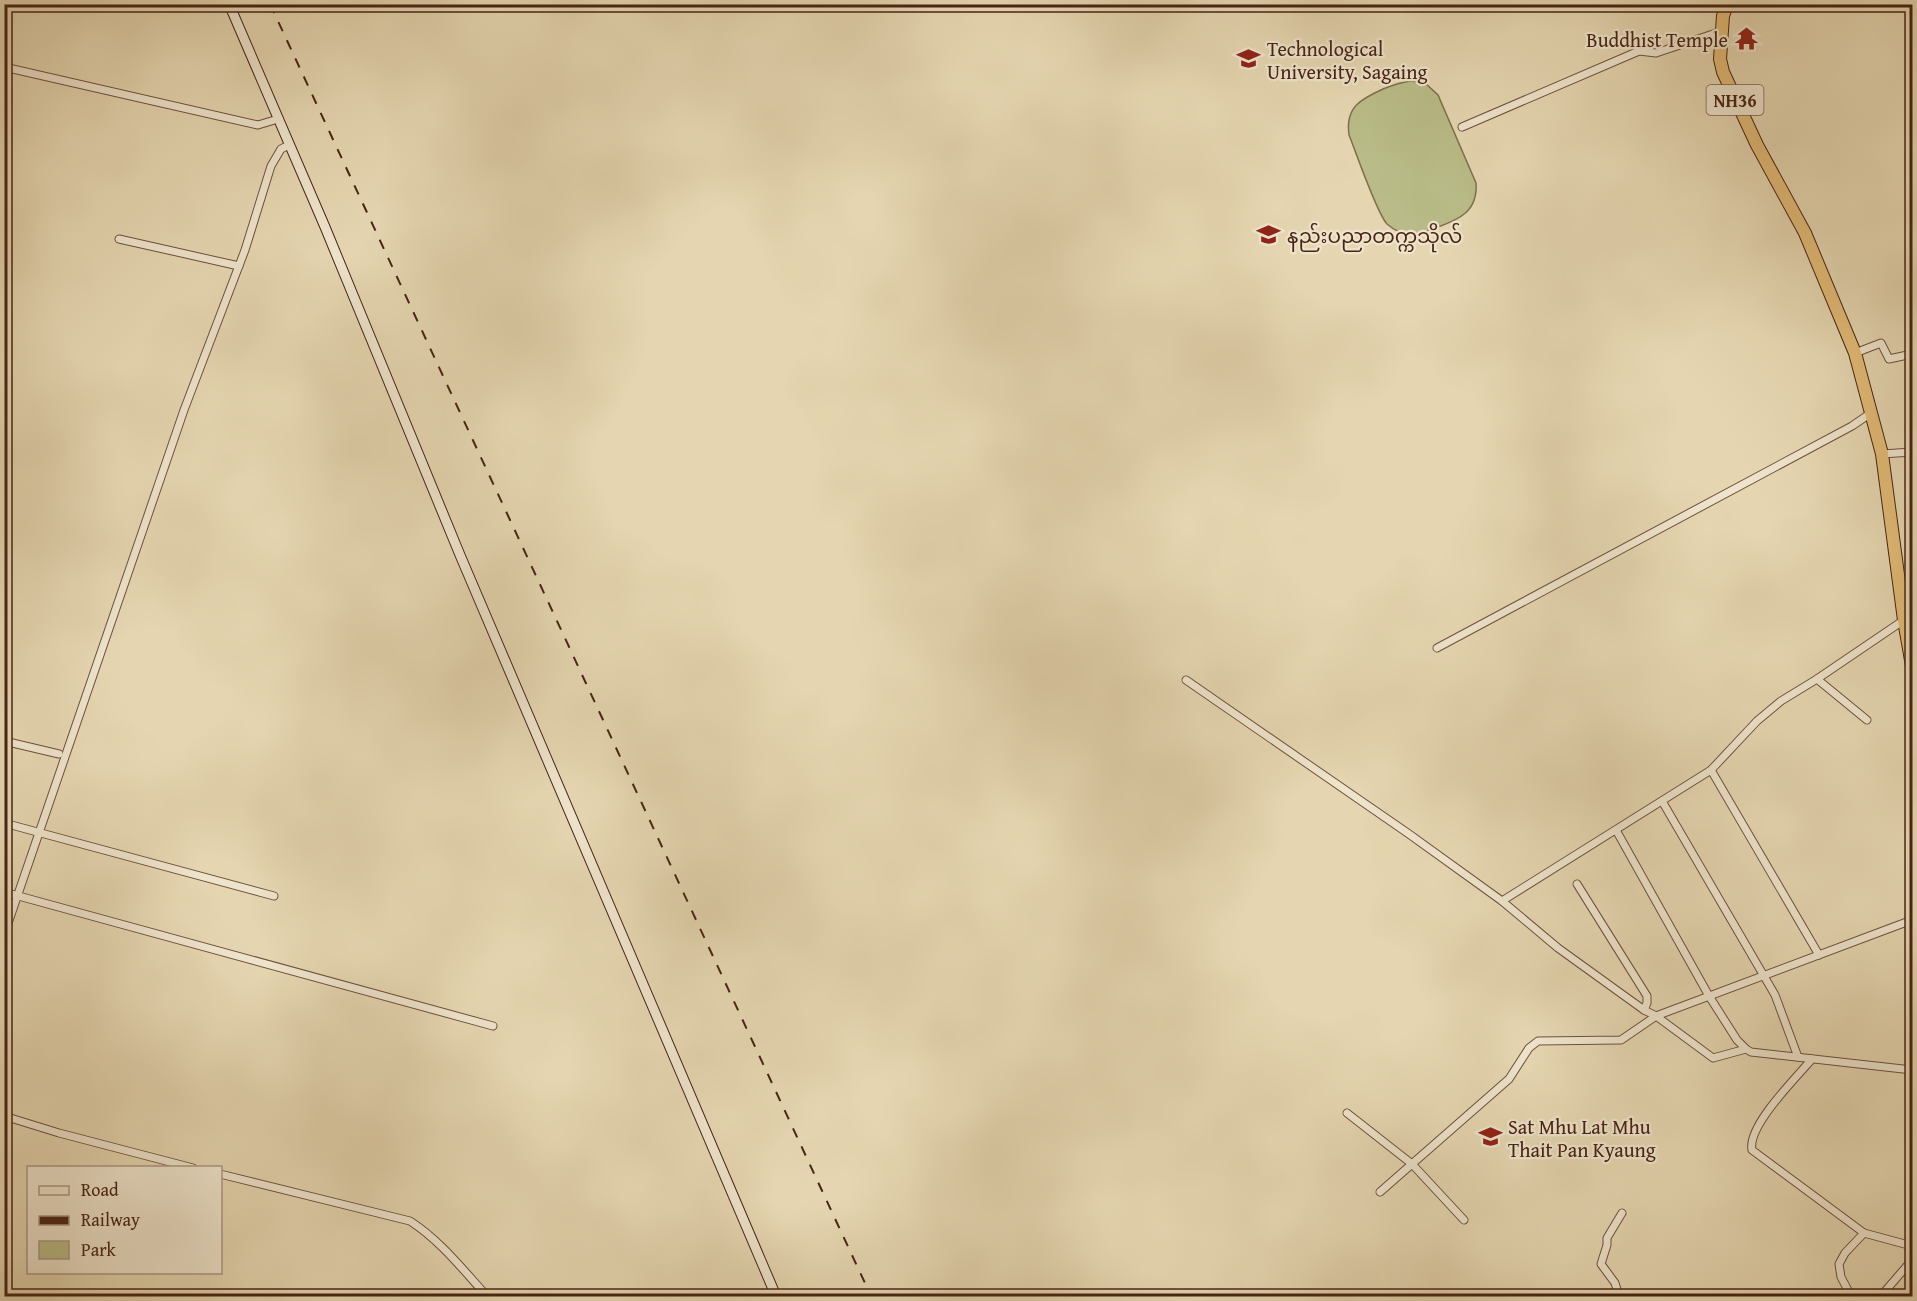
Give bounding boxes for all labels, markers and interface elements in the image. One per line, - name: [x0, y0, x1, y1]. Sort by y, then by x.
- place label: Buddhist Temple: [1586, 25, 1728, 54]
- temple icon: Buddhist Temple: [1733, 26, 1759, 52]
- place label: Technological University, Sagaing: [1267, 34, 1427, 86]
- school or university icon: Technological University, Sagaing: [1236, 46, 1262, 72]
- road number: NH36: [1706, 85, 1764, 115]
- place label: နည်းပညာတက္ကသိုလ်: [1287, 221, 1462, 253]
- school or university icon: နည်းပညာတက္ကသိုလ်: [1256, 222, 1282, 248]
- place label: Sat Mhu Lat Mhu Thait Pan Kyaung: [1508, 1112, 1656, 1164]
- school or university icon: Sat Mhu Lat Mhu Thait Pan Kyaung: [1477, 1124, 1503, 1150]
- legend: [27, 1166, 222, 1274]
- text: Road: [81, 1176, 119, 1203]
- text: Railway: [81, 1206, 140, 1233]
- text: Park: [81, 1236, 117, 1263]

